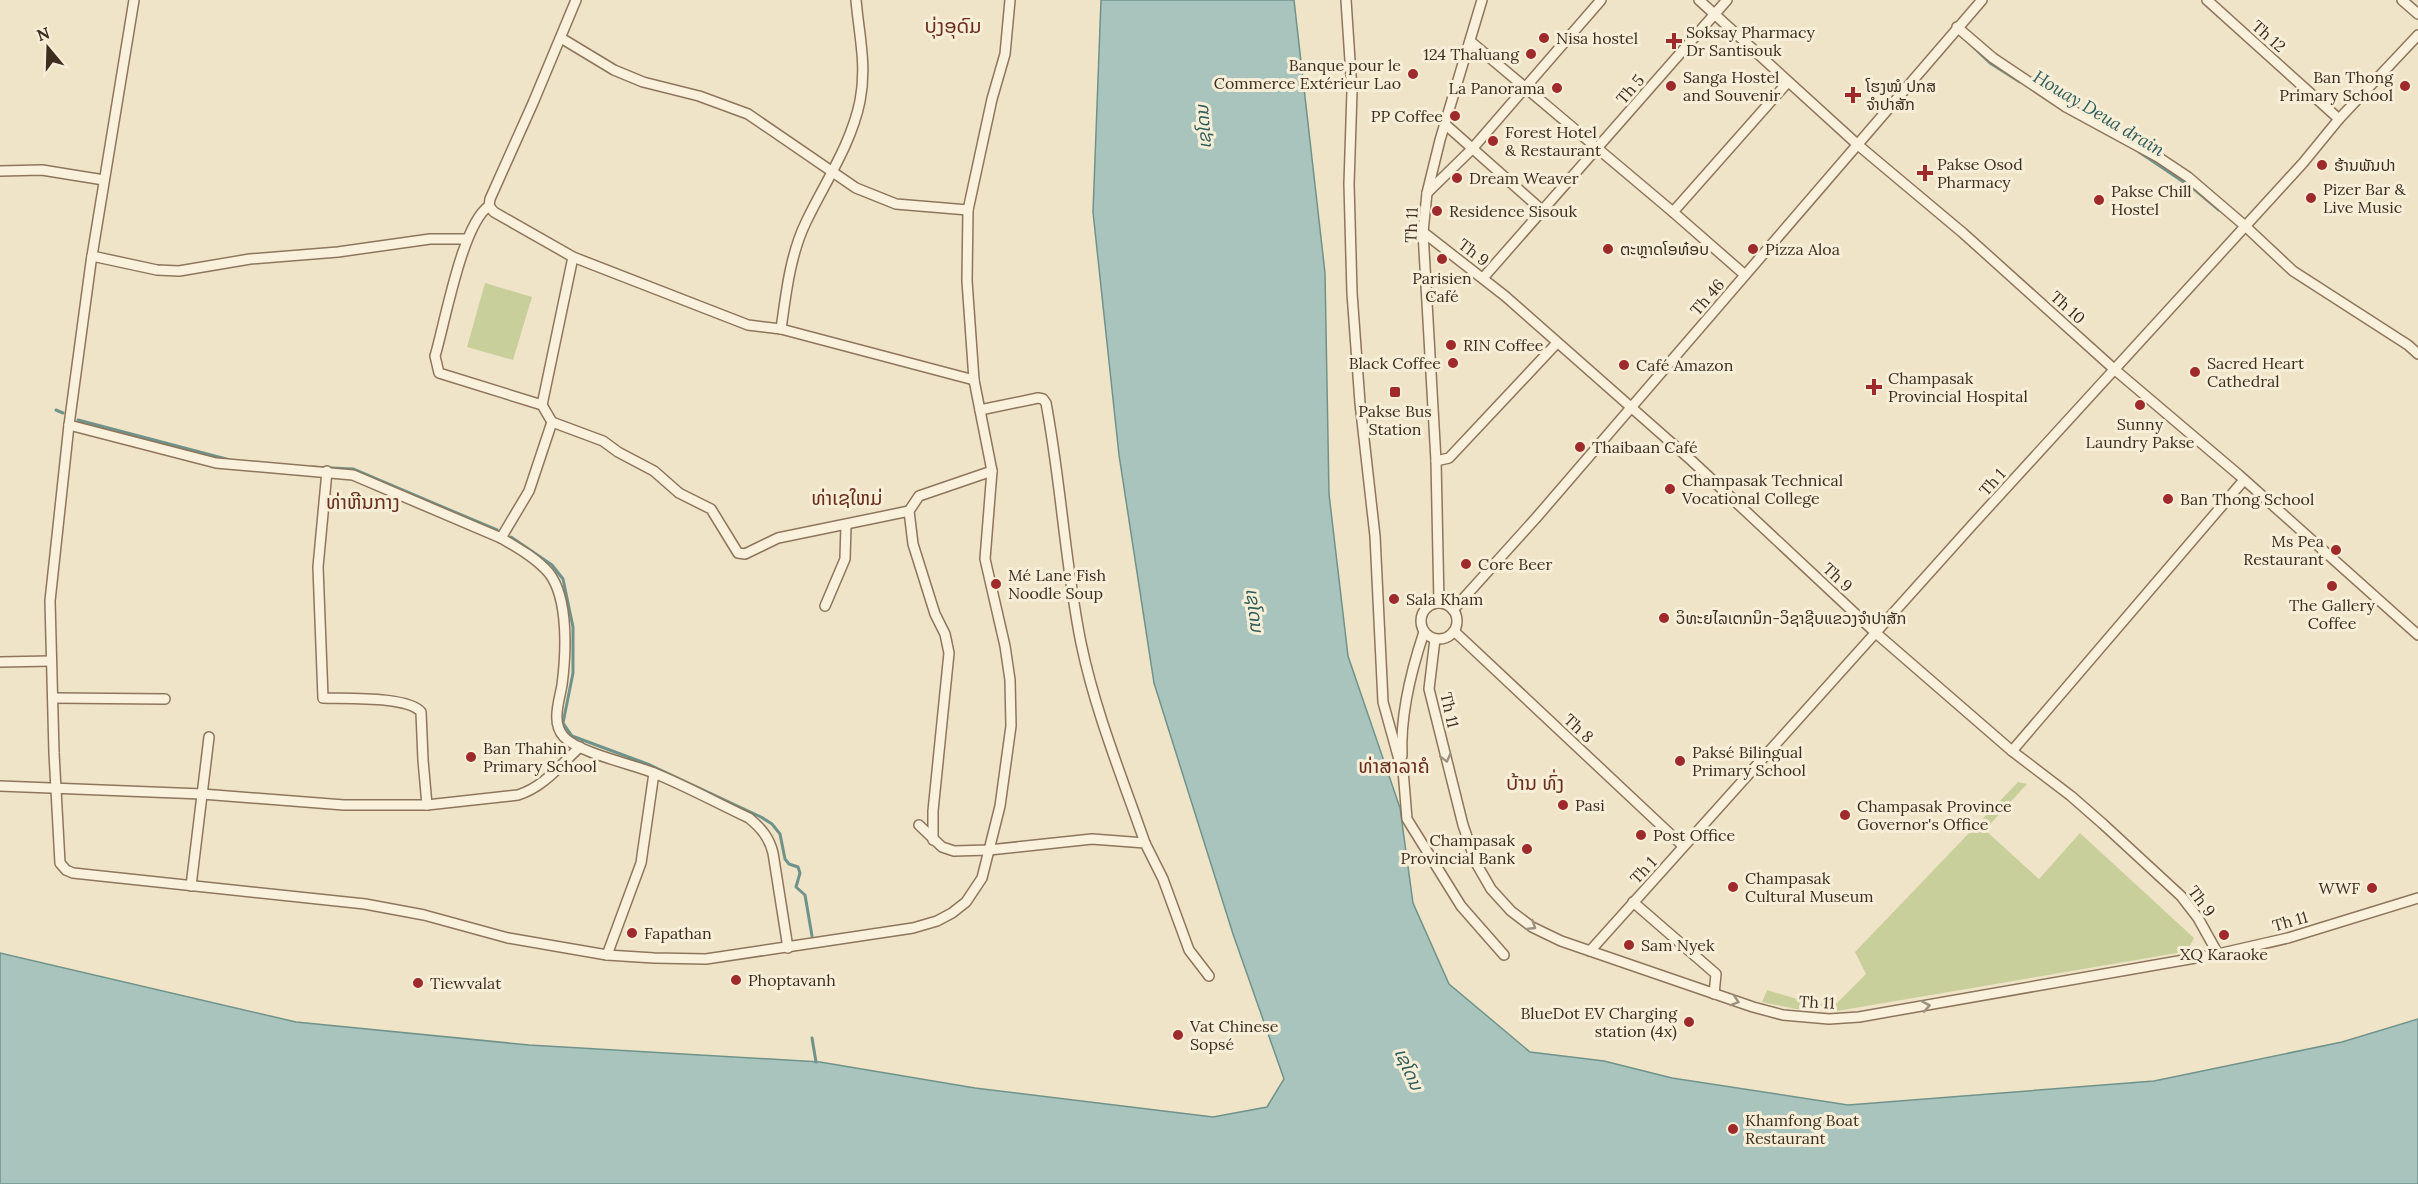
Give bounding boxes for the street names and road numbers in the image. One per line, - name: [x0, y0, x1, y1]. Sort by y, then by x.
- street label: Th 12: [2248, 16, 2290, 56]
- street label: Th 5: [1612, 70, 1648, 108]
- street label: Th 11: [1400, 207, 1422, 243]
- street label: Th 9: [1455, 234, 1493, 270]
- street label: Th 46: [1686, 275, 1728, 319]
- street label: Th 10: [2047, 286, 2090, 328]
- street label: Th 1: [1975, 464, 2010, 500]
- street label: Th 9: [1819, 558, 1857, 596]
- street label: Th 11: [1436, 690, 1464, 730]
- street label: Th 8: [1560, 709, 1598, 747]
- street label: Th 1: [1626, 852, 1661, 888]
- street label: Th 9: [2184, 882, 2220, 920]
- street label: Th 11: [2270, 906, 2310, 936]
- street label: Th 11: [1799, 991, 1836, 1013]

